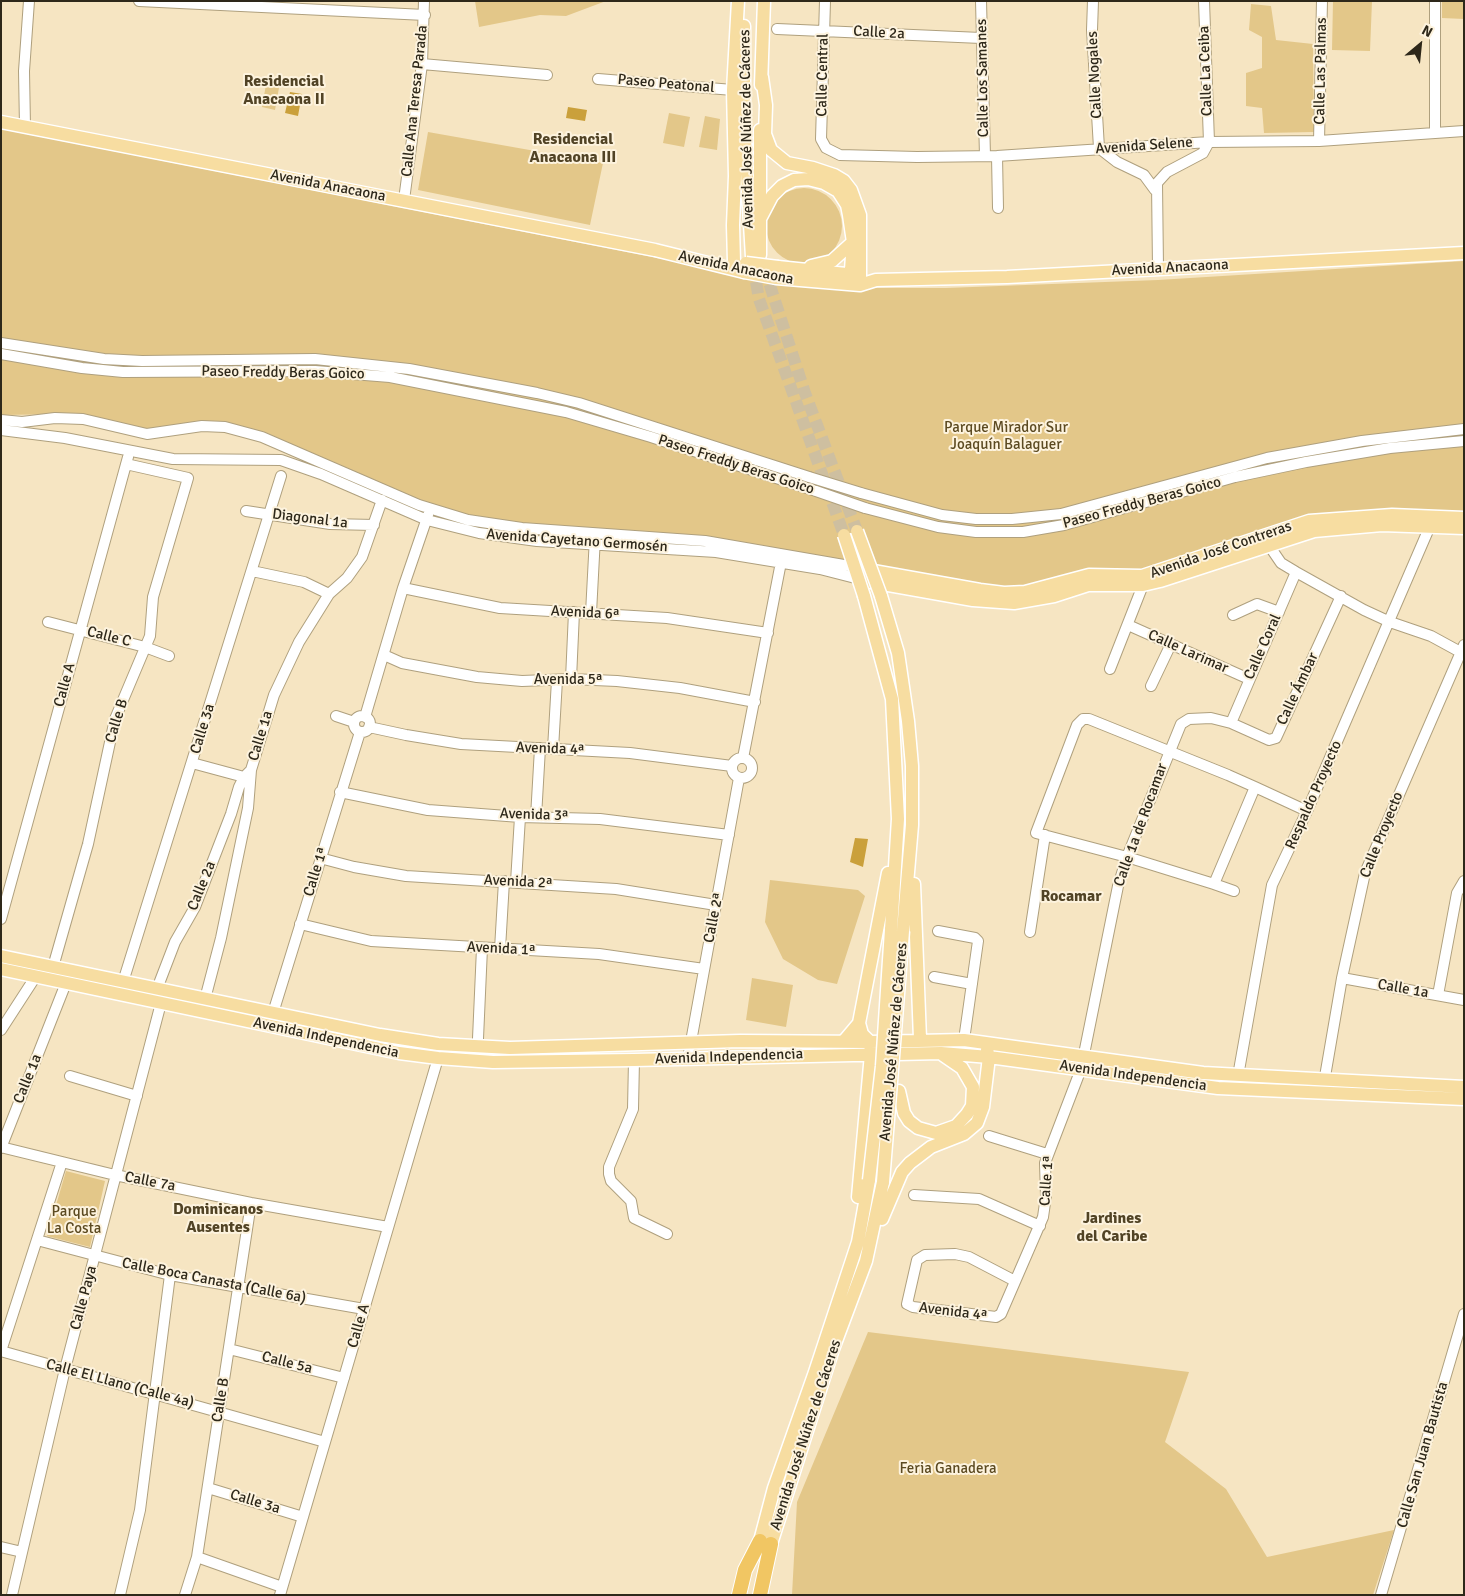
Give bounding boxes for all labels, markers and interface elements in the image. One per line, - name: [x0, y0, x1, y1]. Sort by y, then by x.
- street label: Calle Las Palmas: [1311, 17, 1331, 125]
- street label: Calle Los Samanes: [973, 18, 993, 138]
- north arrow: [1395, 20, 1445, 70]
- text: N: [1419, 22, 1436, 41]
- street label: Calle 2a: [853, 23, 905, 43]
- street label: Calle Ana Teresa Parada: [398, 24, 432, 178]
- street label: Calle La Ceiba: [1195, 25, 1217, 117]
- street label: Avenida José Núñez de Cáceres: [736, 29, 758, 229]
- street label: Calle Nogales: [1084, 31, 1106, 119]
- street label: Calle Central: [813, 33, 833, 117]
- street label: Paseo Peatonal: [617, 71, 715, 97]
- district label: Residencial Anacaona II: [243, 72, 325, 110]
- district label: Residencial Anacaona III: [530, 130, 616, 168]
- street label: Avenida Selene: [1095, 134, 1193, 158]
- street label: Avenida Anacaona: [269, 166, 387, 206]
- street label: Avenida Anacaona: [677, 247, 795, 289]
- street label: Avenida Anacaona: [1111, 256, 1229, 280]
- street label: Paseo Freddy Beras Goico: [201, 363, 365, 383]
- park label: Parque Mirador Sur Joaquín Balaguer: [944, 419, 1068, 454]
- street label: Paseo Freddy Beras Goico: [656, 431, 816, 499]
- street label: Paseo Freddy Beras Goico: [1061, 473, 1223, 533]
- street label: Diagonal 1a: [271, 505, 349, 533]
- street label: Avenida José Contreras: [1148, 517, 1294, 583]
- street label: Avenida Cayetano Germosén: [486, 526, 668, 556]
- street label: Avenida 6ª: [550, 602, 620, 624]
- street label: Calle Coral: [1241, 611, 1285, 683]
- street label: Calle C: [85, 623, 133, 651]
- street label: Calle Larimar: [1145, 626, 1231, 678]
- street label: Calle Ámbar: [1273, 650, 1323, 728]
- street label: Calle A: [50, 661, 80, 709]
- street label: Avenida 5ª: [534, 671, 602, 689]
- street label: Calle B: [102, 697, 132, 745]
- street label: Calle 3a: [187, 702, 219, 756]
- street label: Calle 1a: [245, 709, 277, 763]
- street label: Respaldo Proyecto: [1282, 738, 1346, 852]
- street label: Avenida 4ª: [515, 739, 585, 759]
- street label: Calle 1a de Rocamar: [1110, 761, 1172, 889]
- street label: Calle Proyecto: [1357, 789, 1407, 881]
- street label: Avenida 3ª: [499, 805, 569, 825]
- street label: Calle 1ª: [300, 845, 332, 899]
- street label: Calle 2a: [184, 859, 220, 913]
- street label: Avenida 2ª: [483, 871, 553, 893]
- district label: Rocamar: [1040, 887, 1102, 907]
- street label: Calle 2ª: [700, 892, 728, 944]
- street label: Avenida 1ª: [466, 938, 536, 960]
- street label: Avenida José Núñez de Cáceres: [876, 942, 912, 1142]
- street label: Calle 1a: [1376, 976, 1430, 1002]
- street label: Avenida Independencia: [252, 1014, 400, 1062]
- street label: Avenida Independencia: [655, 1045, 803, 1069]
- street label: Calle 1a: [10, 1052, 46, 1106]
- street label: Avenida Independencia: [1058, 1057, 1208, 1095]
- street label: Calle 1ª: [1036, 1155, 1058, 1207]
- street label: Calle 7a: [123, 1168, 177, 1196]
- district label: Dominicanos Ausentes: [173, 1200, 263, 1238]
- park label: Parque La Costa: [47, 1203, 101, 1238]
- district label: Jardines del Caribe: [1077, 1209, 1147, 1247]
- street label: Calle Boca Canasta (Calle 6a): [120, 1254, 308, 1308]
- street label: Calle Paya: [67, 1264, 101, 1332]
- street label: Avenida 4ª: [918, 1299, 988, 1325]
- street label: Calle A: [344, 1302, 374, 1350]
- street label: Avenida José Núñez de Cáceres: [767, 1337, 845, 1533]
- street label: Calle 5a: [260, 1348, 314, 1378]
- street label: Calle El Llano (Calle 4a): [44, 1356, 196, 1412]
- street label: Calle B: [209, 1376, 233, 1424]
- street label: Calle San Juan Bautista: [1394, 1380, 1452, 1530]
- park label: Feria Ganadera: [899, 1460, 997, 1478]
- street label: Calle 3a: [228, 1486, 282, 1518]

